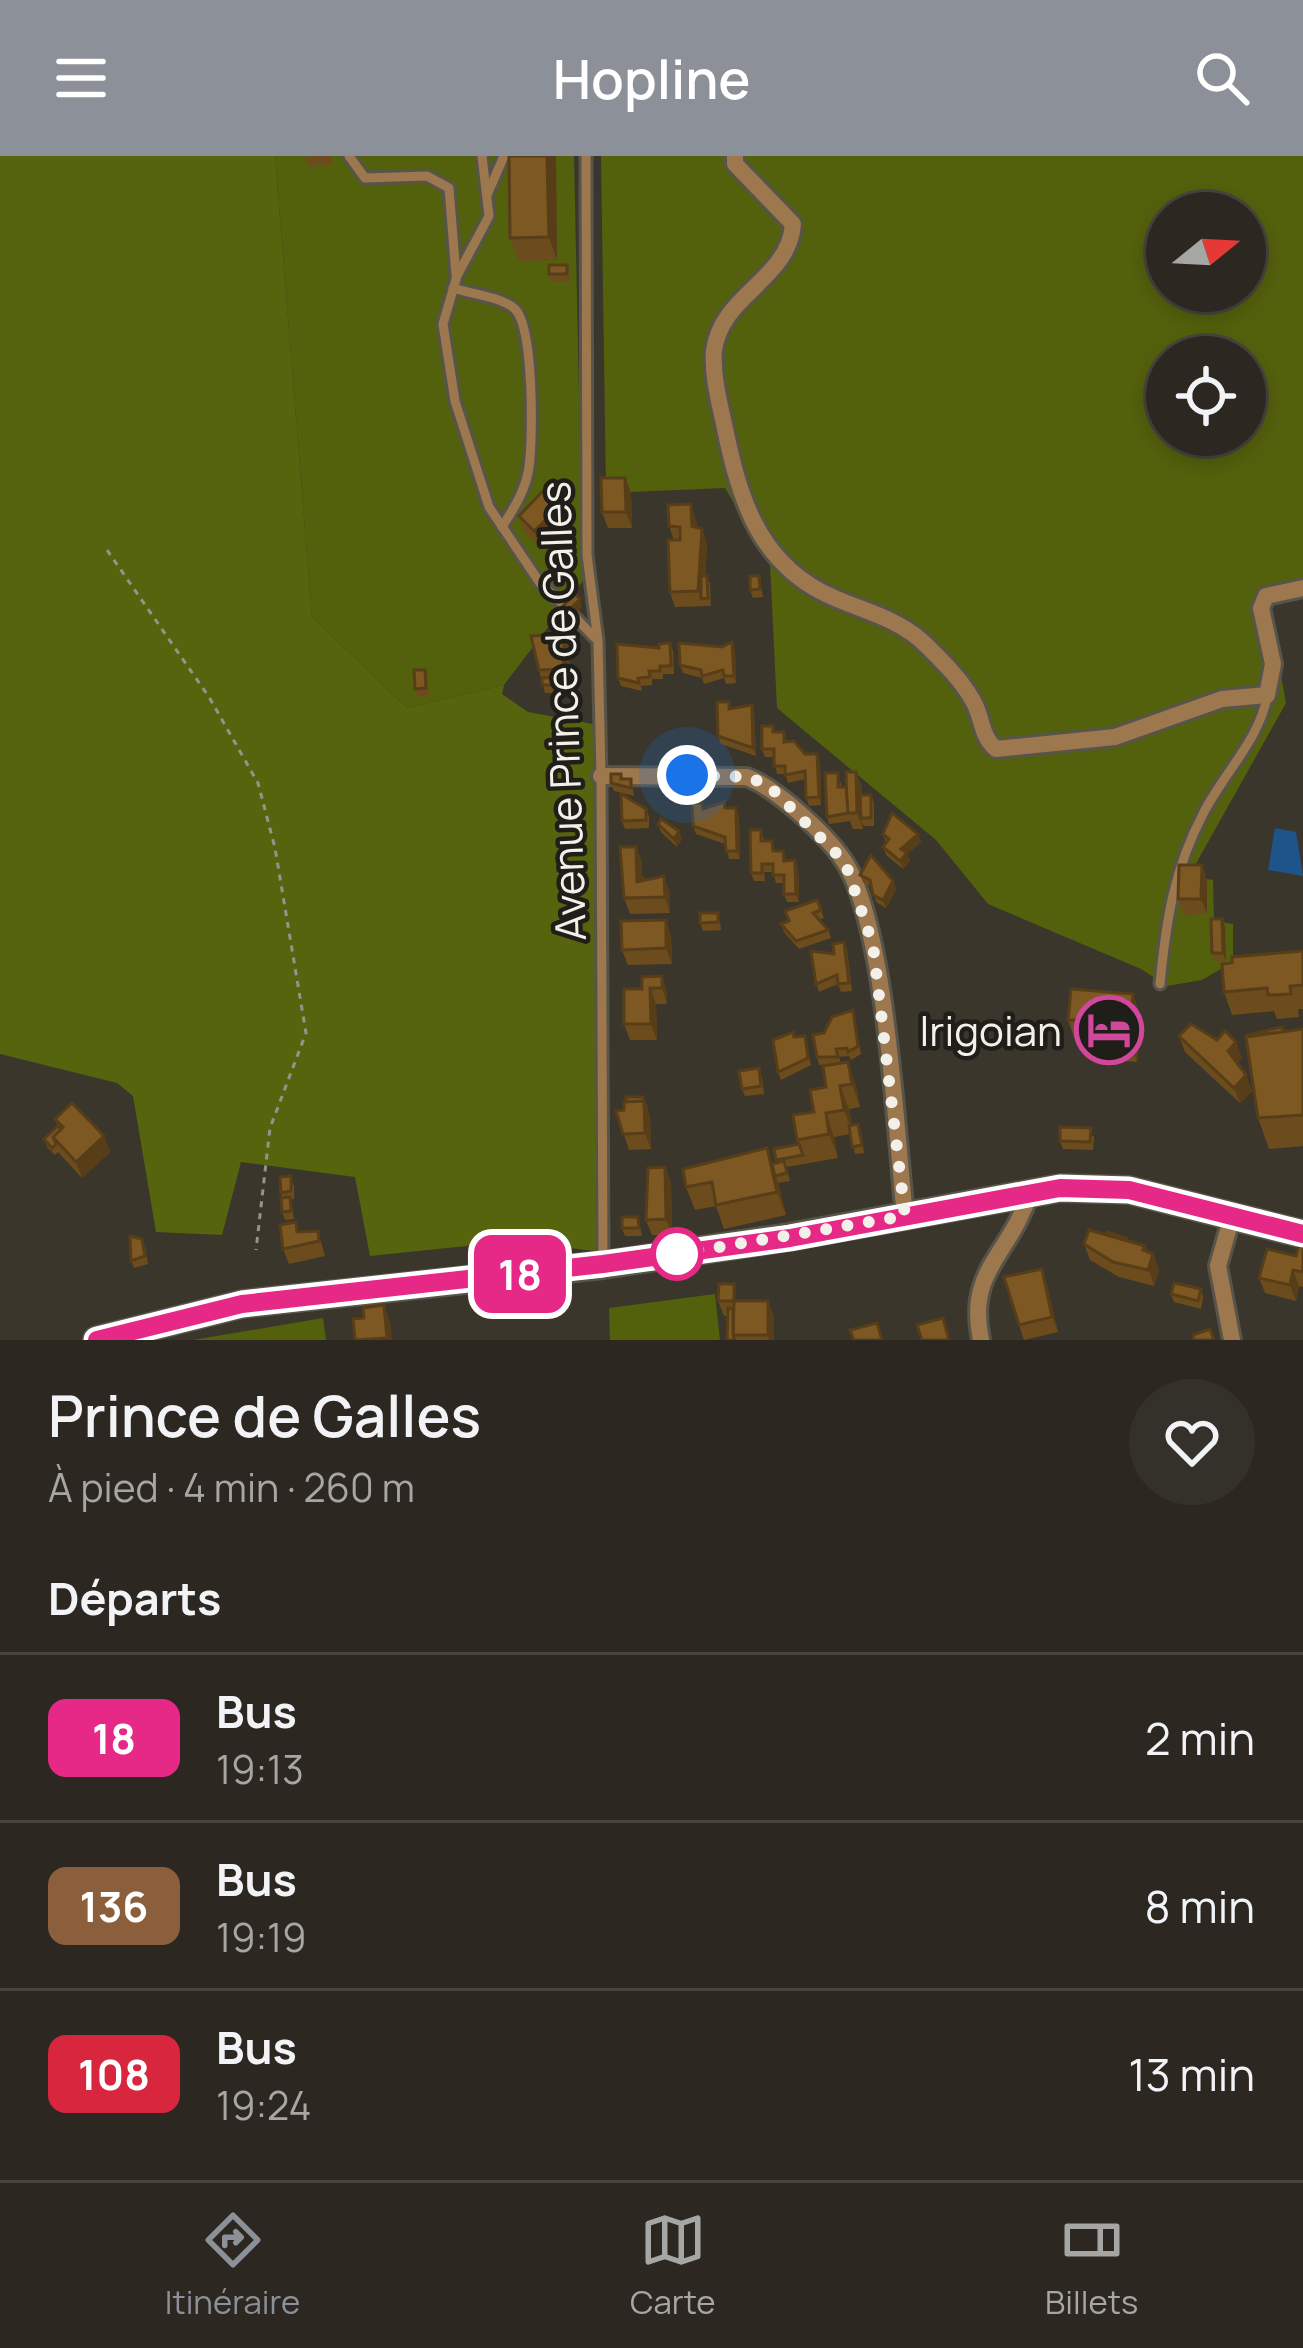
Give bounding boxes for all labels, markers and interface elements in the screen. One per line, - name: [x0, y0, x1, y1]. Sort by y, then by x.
- text: Hopline: [553, 41, 750, 115]
- icon: menu: [48, 45, 114, 111]
- icon: search: [1189, 45, 1255, 111]
- north arrow: [1146, 192, 1266, 312]
- map controls: [1146, 192, 1266, 456]
- button: locate: [1146, 336, 1266, 456]
- street label: Avenue Prince de Galles: [525, 480, 599, 942]
- your location: [657, 745, 717, 805]
- hotel icon: Irigoian: [1074, 995, 1144, 1065]
- place label: Irigoian: [919, 1001, 1062, 1059]
- unlabelled marker: [652, 1229, 702, 1279]
- line badge: 18: [466, 1235, 574, 1313]
- text: 18: [498, 1245, 542, 1303]
- text: Prince de Galles: [48, 1376, 481, 1454]
- button: heart: [1129, 1379, 1255, 1505]
- text: À pied · 4 min · 260 m: [48, 1460, 415, 1514]
- text: Départs: [48, 1567, 221, 1629]
- text: Bus: [216, 1680, 297, 1742]
- text: 2 min: [1145, 1707, 1255, 1769]
- text: 18: [92, 1709, 136, 1767]
- text: 19:13: [216, 1742, 304, 1796]
- text: Bus: [216, 1848, 297, 1910]
- text: 8 min: [1144, 1875, 1255, 1937]
- text: 136: [80, 1877, 148, 1935]
- text: 19:19: [216, 1910, 306, 1964]
- text: Bus: [216, 2016, 297, 2078]
- text: 13 min: [1128, 2043, 1255, 2105]
- text: 108: [78, 2045, 150, 2103]
- text: 19:24: [216, 2078, 312, 2132]
- tab: Itinéraire: [165, 2207, 300, 2324]
- tab: Carte: [630, 2207, 716, 2324]
- tab: Billets: [1045, 2207, 1138, 2324]

